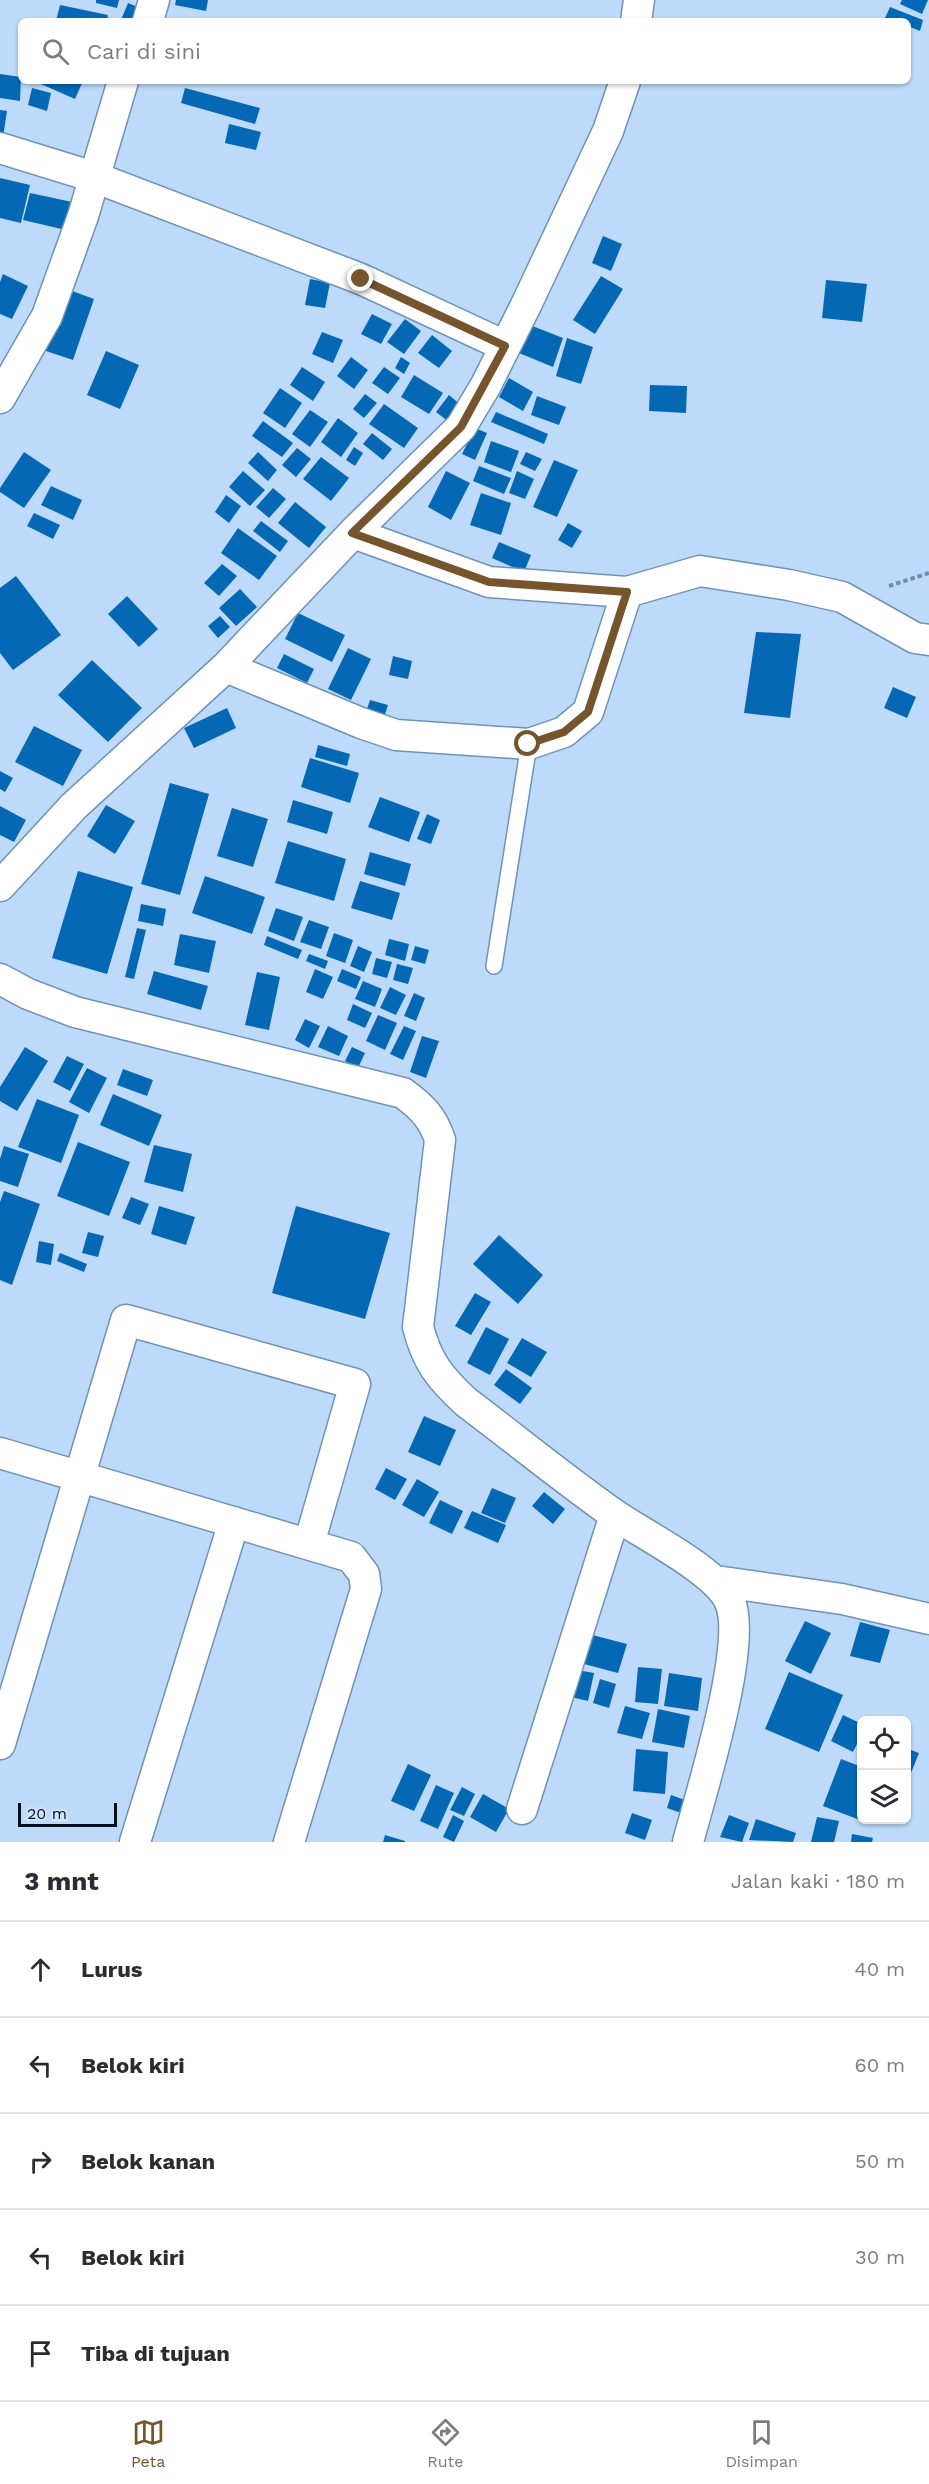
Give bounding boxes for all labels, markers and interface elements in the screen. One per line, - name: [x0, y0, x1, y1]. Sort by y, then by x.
- search box: [18, 18, 911, 84]
- icon: search: [39, 35, 72, 68]
- text: Cari di sini: [87, 39, 201, 64]
- route end: [347, 265, 373, 291]
- route start: [514, 730, 540, 756]
- map controls: [857, 1716, 911, 1824]
- button: locate: [857, 1716, 911, 1770]
- button: layers: [857, 1770, 911, 1824]
- scale bar: [18, 1800, 117, 1828]
- text: 20 m: [27, 1804, 67, 1823]
- text: 3 mnt: [24, 1866, 99, 1896]
- text: Jalan kaki · 180 m: [731, 1869, 905, 1893]
- icon: ahead: [24, 1953, 57, 1986]
- text: Lurus: [81, 1957, 143, 1982]
- text: 40 m: [854, 1957, 905, 1981]
- icon: left: [24, 2049, 57, 2082]
- text: Belok kiri: [81, 2053, 185, 2078]
- text: 60 m: [855, 2053, 905, 2077]
- icon: right: [24, 2145, 57, 2178]
- text: Belok kanan: [81, 2149, 215, 2174]
- text: 50 m: [855, 2149, 905, 2173]
- icon: left: [24, 2241, 57, 2274]
- text: Belok kiri: [81, 2245, 185, 2270]
- text: 30 m: [855, 2245, 905, 2269]
- icon: arrive: [24, 2337, 57, 2370]
- text: Tiba di tujuan: [81, 2341, 230, 2366]
- tab: Peta: [131, 2416, 165, 2471]
- tab: Rute: [427, 2416, 463, 2471]
- tab: Disimpan: [725, 2416, 798, 2471]

